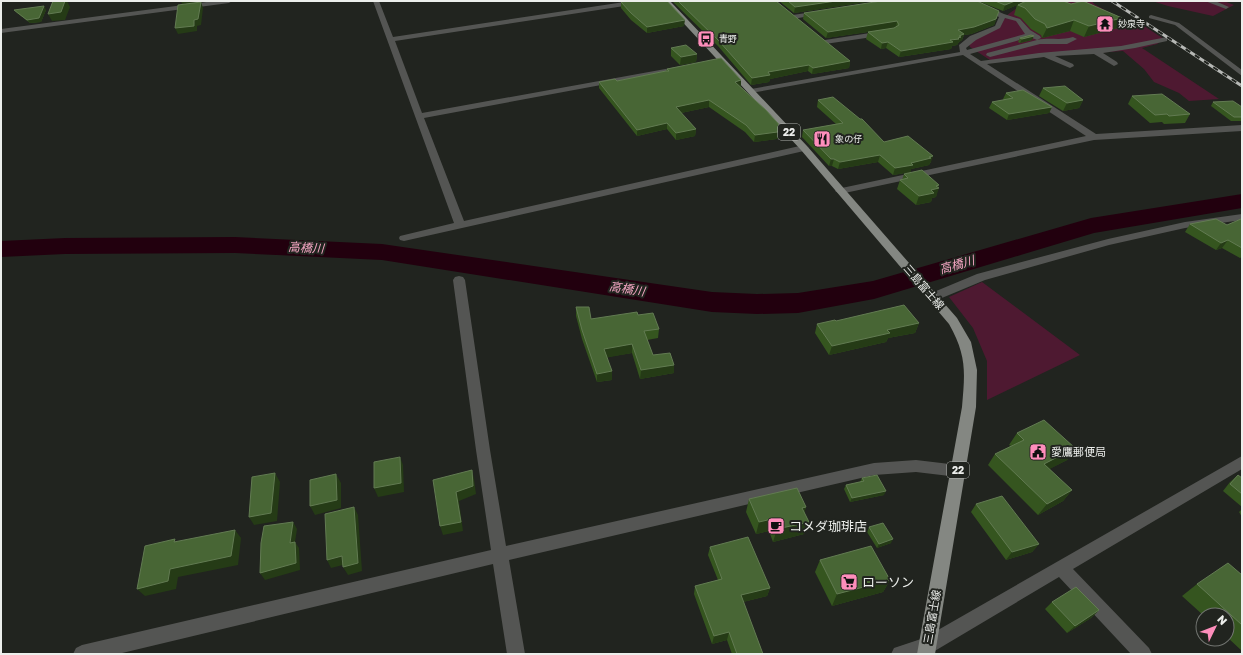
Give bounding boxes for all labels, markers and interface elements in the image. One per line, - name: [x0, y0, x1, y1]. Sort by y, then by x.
- temple icon: 妙泉寺: [1095, 14, 1115, 34]
- place label: 妙泉寺: [1118, 18, 1145, 29]
- bus stop icon: 青野: [696, 29, 716, 49]
- place label: 青野: [719, 33, 737, 44]
- road number: 22: [778, 124, 800, 140]
- restaurant icon: 象の仔: [812, 129, 832, 149]
- place label: 象の仔: [835, 133, 862, 144]
- water label: 高橋川: [288, 239, 326, 256]
- water label: 高橋川: [937, 252, 978, 277]
- street label: 三島富士線: [901, 262, 947, 312]
- water label: 高橋川: [608, 278, 648, 299]
- public building icon: 愛鷹郵便局: [1028, 442, 1048, 462]
- place label: 愛鷹郵便局: [1051, 445, 1106, 458]
- road number: 22: [947, 462, 969, 478]
- cafe icon: コメダ珈琲店: [766, 516, 786, 536]
- place label: コメダ珈琲店: [789, 518, 867, 534]
- supermarket icon: ローソン: [839, 572, 859, 592]
- place label: ローソン: [862, 574, 914, 590]
- street label: 三島富士線: [920, 589, 943, 645]
- north arrow: [1195, 607, 1235, 647]
- text: N: [1215, 612, 1230, 627]

